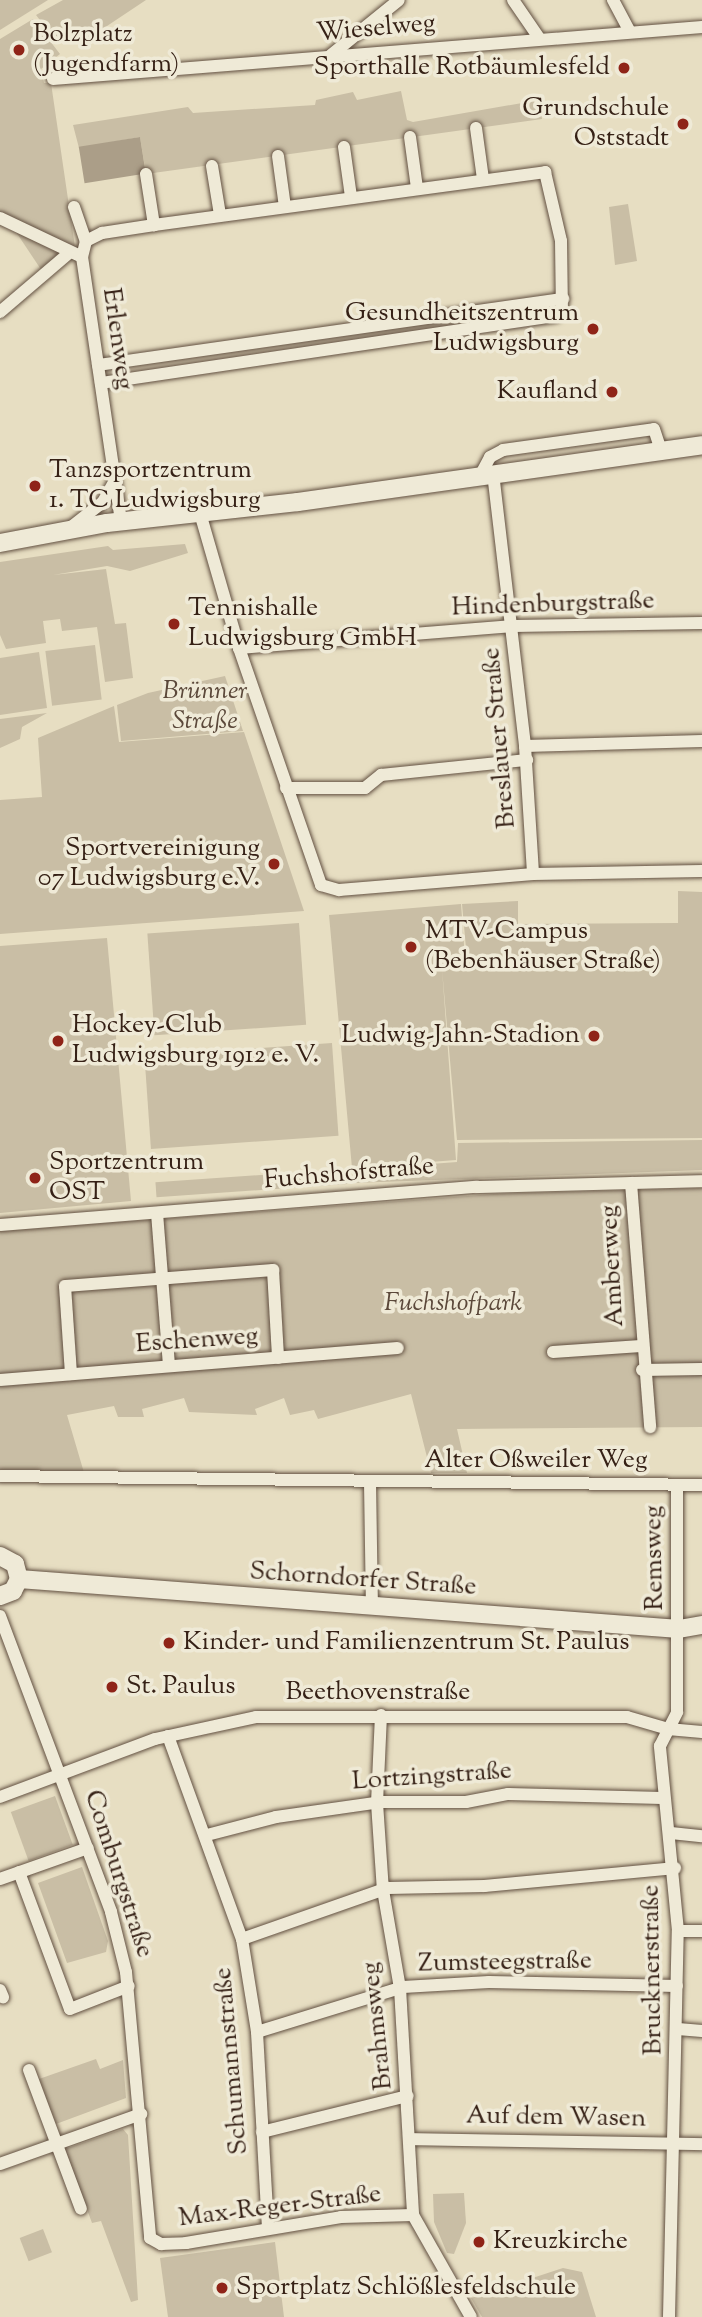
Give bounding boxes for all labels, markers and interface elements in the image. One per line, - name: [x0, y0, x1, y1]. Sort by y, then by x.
- street label: Wieselweg: [315, 8, 437, 50]
- place label: Bolzplatz (Jugendfarm): [33, 19, 179, 80]
- marker: Bolzplatz (Jugendfarm): [11, 42, 27, 58]
- place label: Sporthalle Rotbäumlesfeld: [314, 52, 610, 84]
- marker: Sporthalle Rotbäumlesfeld: [616, 60, 632, 76]
- place label: Grundschule Oststadt: [522, 93, 669, 154]
- marker: Grundschule Oststadt: [675, 116, 691, 132]
- street label: Erlenweg: [94, 286, 140, 392]
- place label: Gesundheitszentrum Ludwigsburg: [345, 298, 579, 360]
- marker: Gesundheitszentrum Ludwigsburg: [585, 321, 601, 337]
- place label: Kaufland: [497, 376, 598, 408]
- marker: Kaufland: [604, 384, 620, 400]
- place label: Tanzsportzentrum 1. TC Ludwigsburg: [49, 455, 261, 516]
- marker: Tanzsportzentrum 1. TC Ludwigsburg: [27, 478, 43, 494]
- street label: Hindenburgstraße: [451, 586, 655, 624]
- place label: Tennishalle Ludwigsburg GmbH: [188, 593, 417, 654]
- marker: Tennishalle Ludwigsburg GmbH: [166, 616, 182, 632]
- street label: Breslauer Straße: [477, 646, 523, 830]
- park label: Brünner Straße: [162, 676, 248, 738]
- place label: Sportvereinigung 07 Ludwigsburg e.V.: [38, 833, 260, 894]
- marker: Sportvereinigung 07 Ludwigsburg e.V.: [266, 856, 282, 872]
- place label: MTV-Campus (Bebenhäuser Straße): [425, 916, 661, 978]
- marker: MTV-Campus (Bebenhäuser Straße): [403, 939, 419, 955]
- place label: Hockey-Club Ludwigsburg 1912 e. V.: [72, 1010, 319, 1072]
- place label: Ludwig-Jahn-Stadion: [341, 1020, 580, 1052]
- marker: Ludwig-Jahn-Stadion: [586, 1028, 602, 1044]
- marker: Hockey-Club Ludwigsburg 1912 e. V.: [50, 1033, 66, 1049]
- place label: Sportzentrum OST: [49, 1147, 204, 1208]
- street label: Fuchshofstraße: [262, 1151, 436, 1197]
- marker: Sportzentrum OST: [27, 1170, 43, 1186]
- street label: Amberweg: [594, 1204, 632, 1328]
- park label: Fuchshofpark: [384, 1288, 522, 1320]
- street label: Eschenweg: [135, 1321, 259, 1361]
- street label: Alter Oßweiler Weg: [424, 1445, 648, 1477]
- street label: Remsweg: [638, 1505, 672, 1611]
- street label: Schorndorfer Straße: [248, 1557, 478, 1603]
- place label: Kinder- und Familienzentrum St. Paulus: [183, 1627, 629, 1659]
- marker: Kinder- und Familienzentrum St. Paulus: [161, 1635, 177, 1651]
- place label: St. Paulus: [126, 1671, 236, 1703]
- street label: Beethovenstraße: [286, 1677, 470, 1709]
- marker: St. Paulus: [104, 1679, 120, 1695]
- street label: Lortzingstraße: [351, 1756, 513, 1798]
- street label: Comburgstraße: [76, 1786, 160, 1962]
- street label: Brucknerstraße: [636, 1884, 670, 2056]
- street label: Zumsteegstraße: [418, 1946, 592, 1980]
- street label: Brahmsweg: [356, 1960, 400, 2092]
- street label: Schumannstraße: [208, 1966, 256, 2156]
- street label: Auf dem Wasen: [466, 2101, 646, 2135]
- street label: Max-Reger-Straße: [177, 2179, 383, 2235]
- place label: Kreuzkirche: [493, 2226, 628, 2258]
- marker: Kreuzkirche: [471, 2234, 487, 2250]
- place label: Sportplatz Schlößlesfeldschule: [236, 2272, 576, 2304]
- marker: Sportplatz Schlößlesfeldschule: [214, 2280, 230, 2296]

